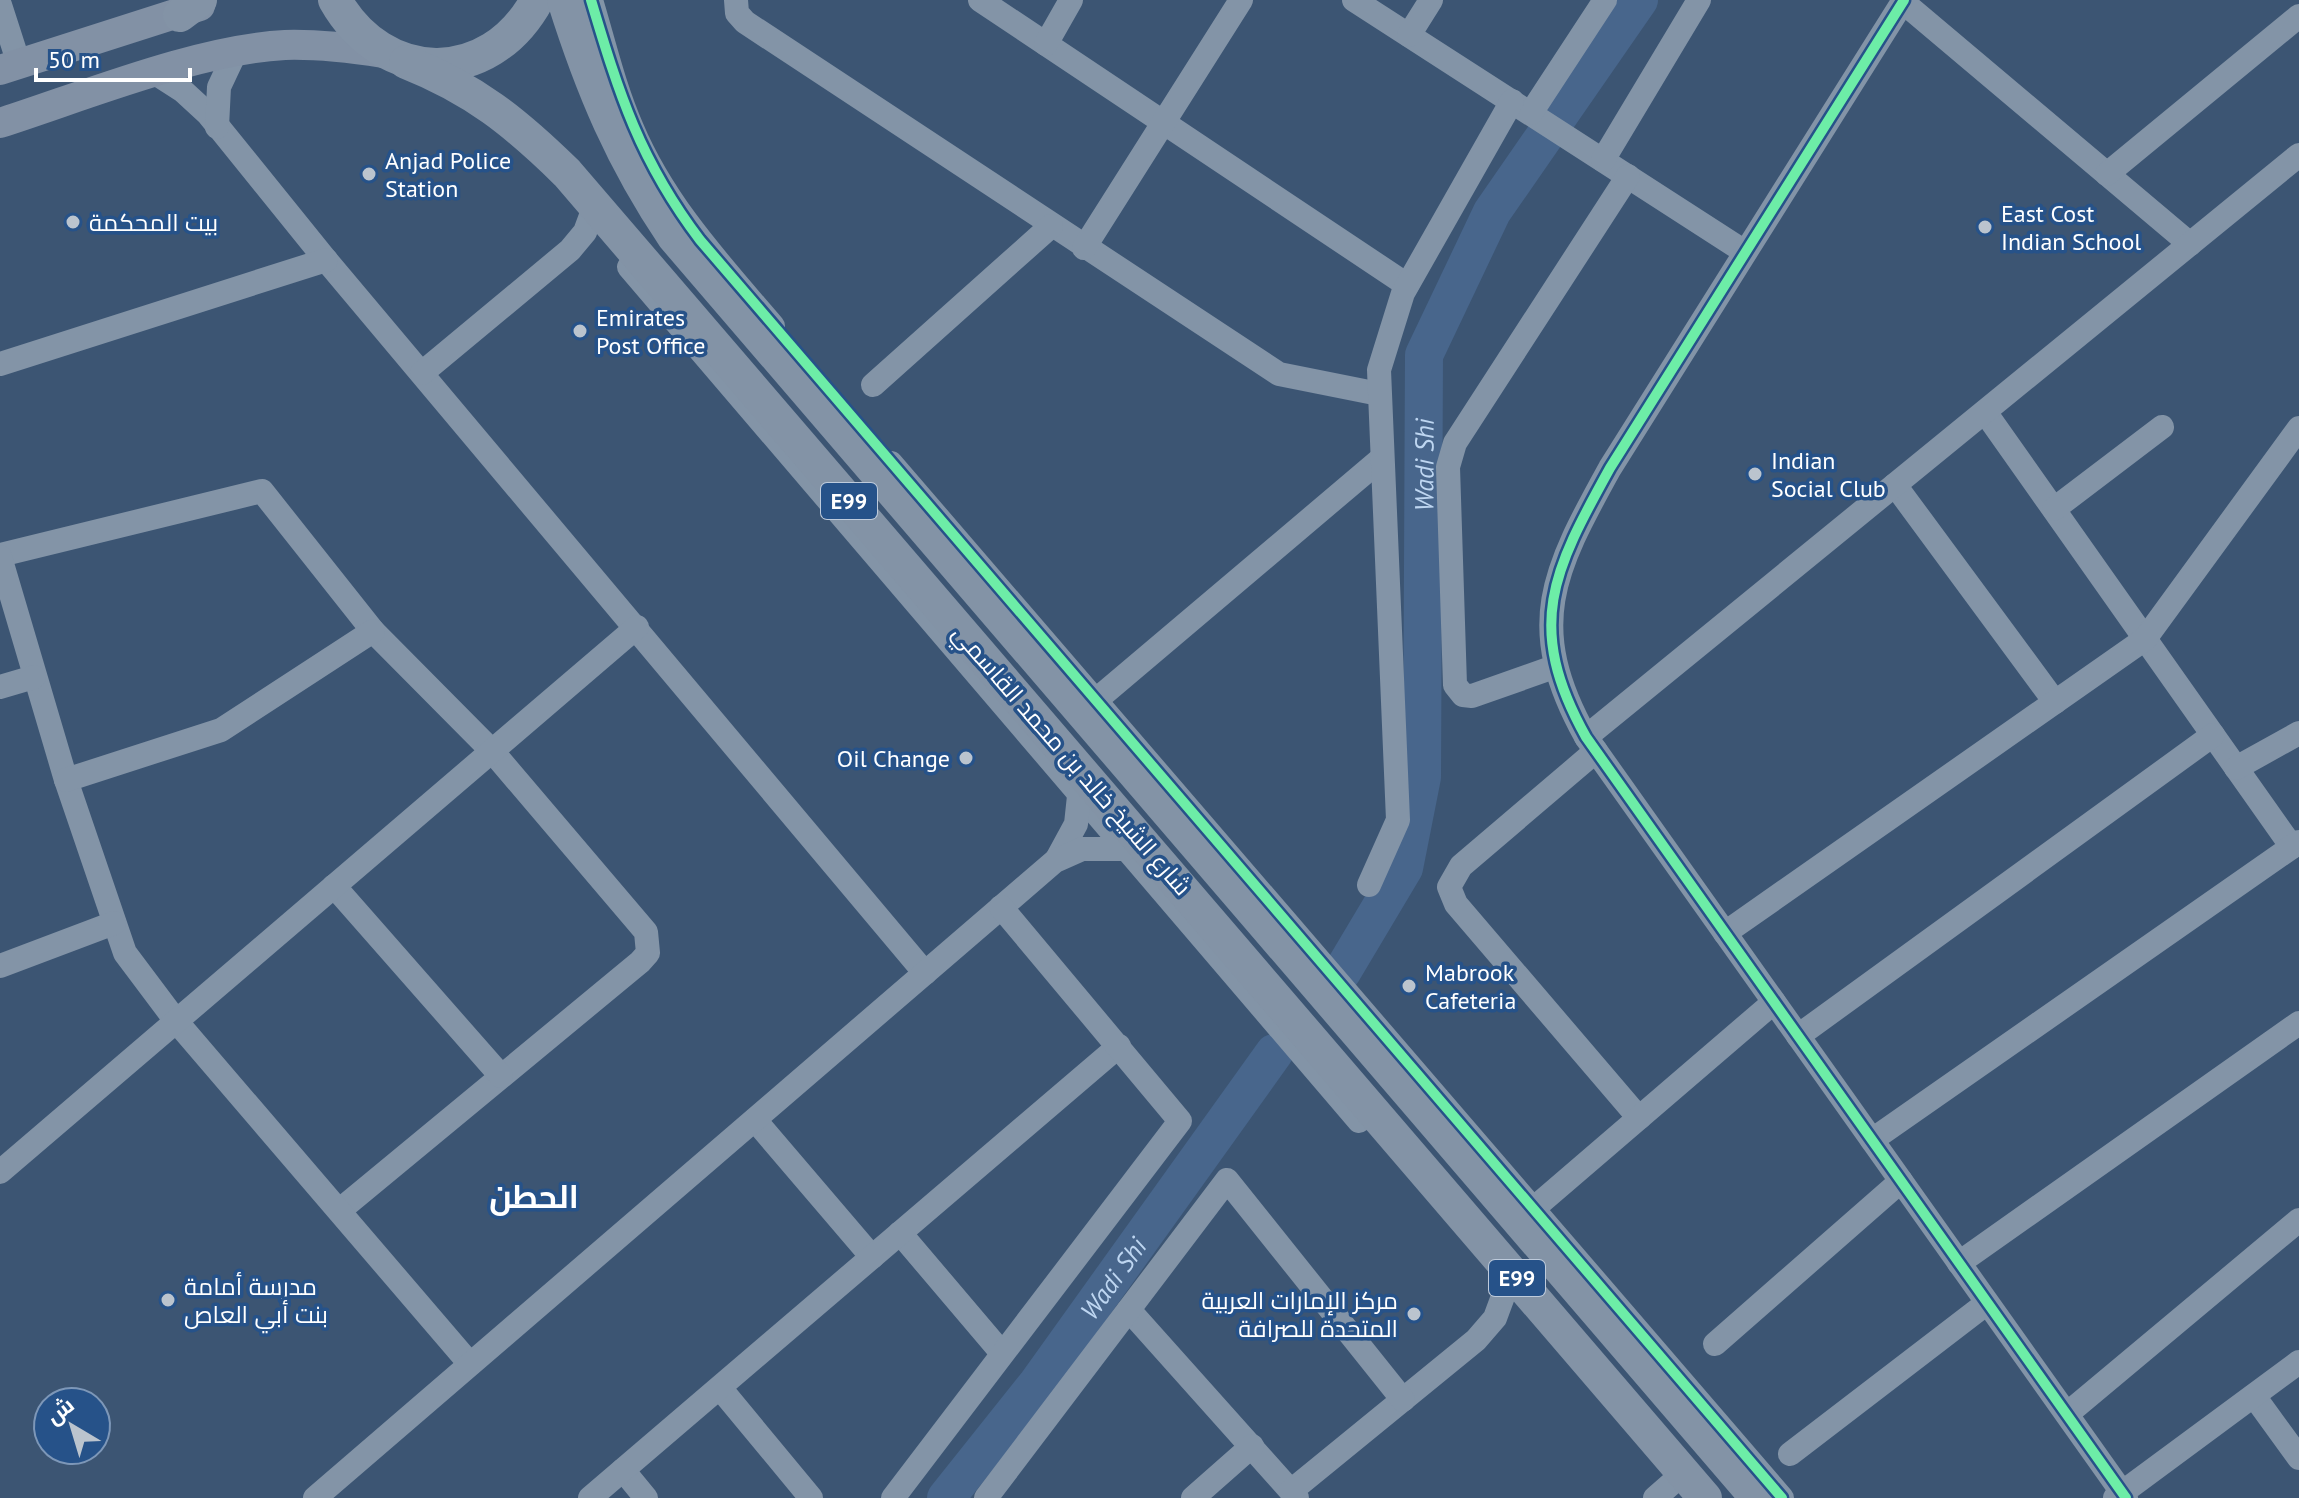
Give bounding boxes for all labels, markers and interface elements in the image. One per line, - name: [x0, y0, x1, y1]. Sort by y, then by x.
- scale bar: [36, 32, 190, 82]
- text: 50 m: [48, 44, 100, 75]
- place label: Anjad Police Station: [385, 145, 511, 204]
- marker: Anjad Police Station: [360, 165, 378, 183]
- place label: East Cost Indian School: [2001, 198, 2141, 257]
- place label: بيت المحكمة: [89, 207, 218, 238]
- marker: بيت المحكمة: [64, 213, 82, 231]
- marker: East Cost Indian School: [1976, 218, 1994, 236]
- place label: Emirates Post Office: [596, 302, 706, 361]
- marker: Emirates Post Office: [571, 322, 589, 340]
- water label: Wadi Shi: [1407, 417, 1440, 511]
- place label: Indian Social Club: [1771, 445, 1886, 504]
- marker: Indian Social Club: [1746, 465, 1764, 483]
- road number: E99: [821, 483, 877, 519]
- street label: شارع الشيخ خالد بن محمد القاسمي: [943, 618, 1198, 905]
- place label: Oil Change: [837, 743, 950, 774]
- marker: Oil Change: [957, 749, 975, 767]
- place label: Mabrook Cafeteria: [1425, 957, 1516, 1016]
- marker: Mabrook Cafeteria: [1400, 977, 1418, 995]
- district label: الحطن: [489, 1175, 579, 1217]
- water label: Wadi Shi: [1072, 1230, 1154, 1326]
- road number: E99: [1489, 1260, 1545, 1296]
- place label: مدرسة أمامة بنت أبي العاص: [184, 1271, 328, 1334]
- place label: مركز الإمارات العربية المتحدة للصرافة: [1201, 1285, 1398, 1344]
- marker: مدرسة أمامة بنت أبي العاص: [159, 1291, 177, 1309]
- marker: مركز الإمارات العربية المتحدة للصرافة: [1405, 1305, 1423, 1323]
- north arrow: [32, 1386, 112, 1466]
- text: ش: [40, 1391, 79, 1430]

